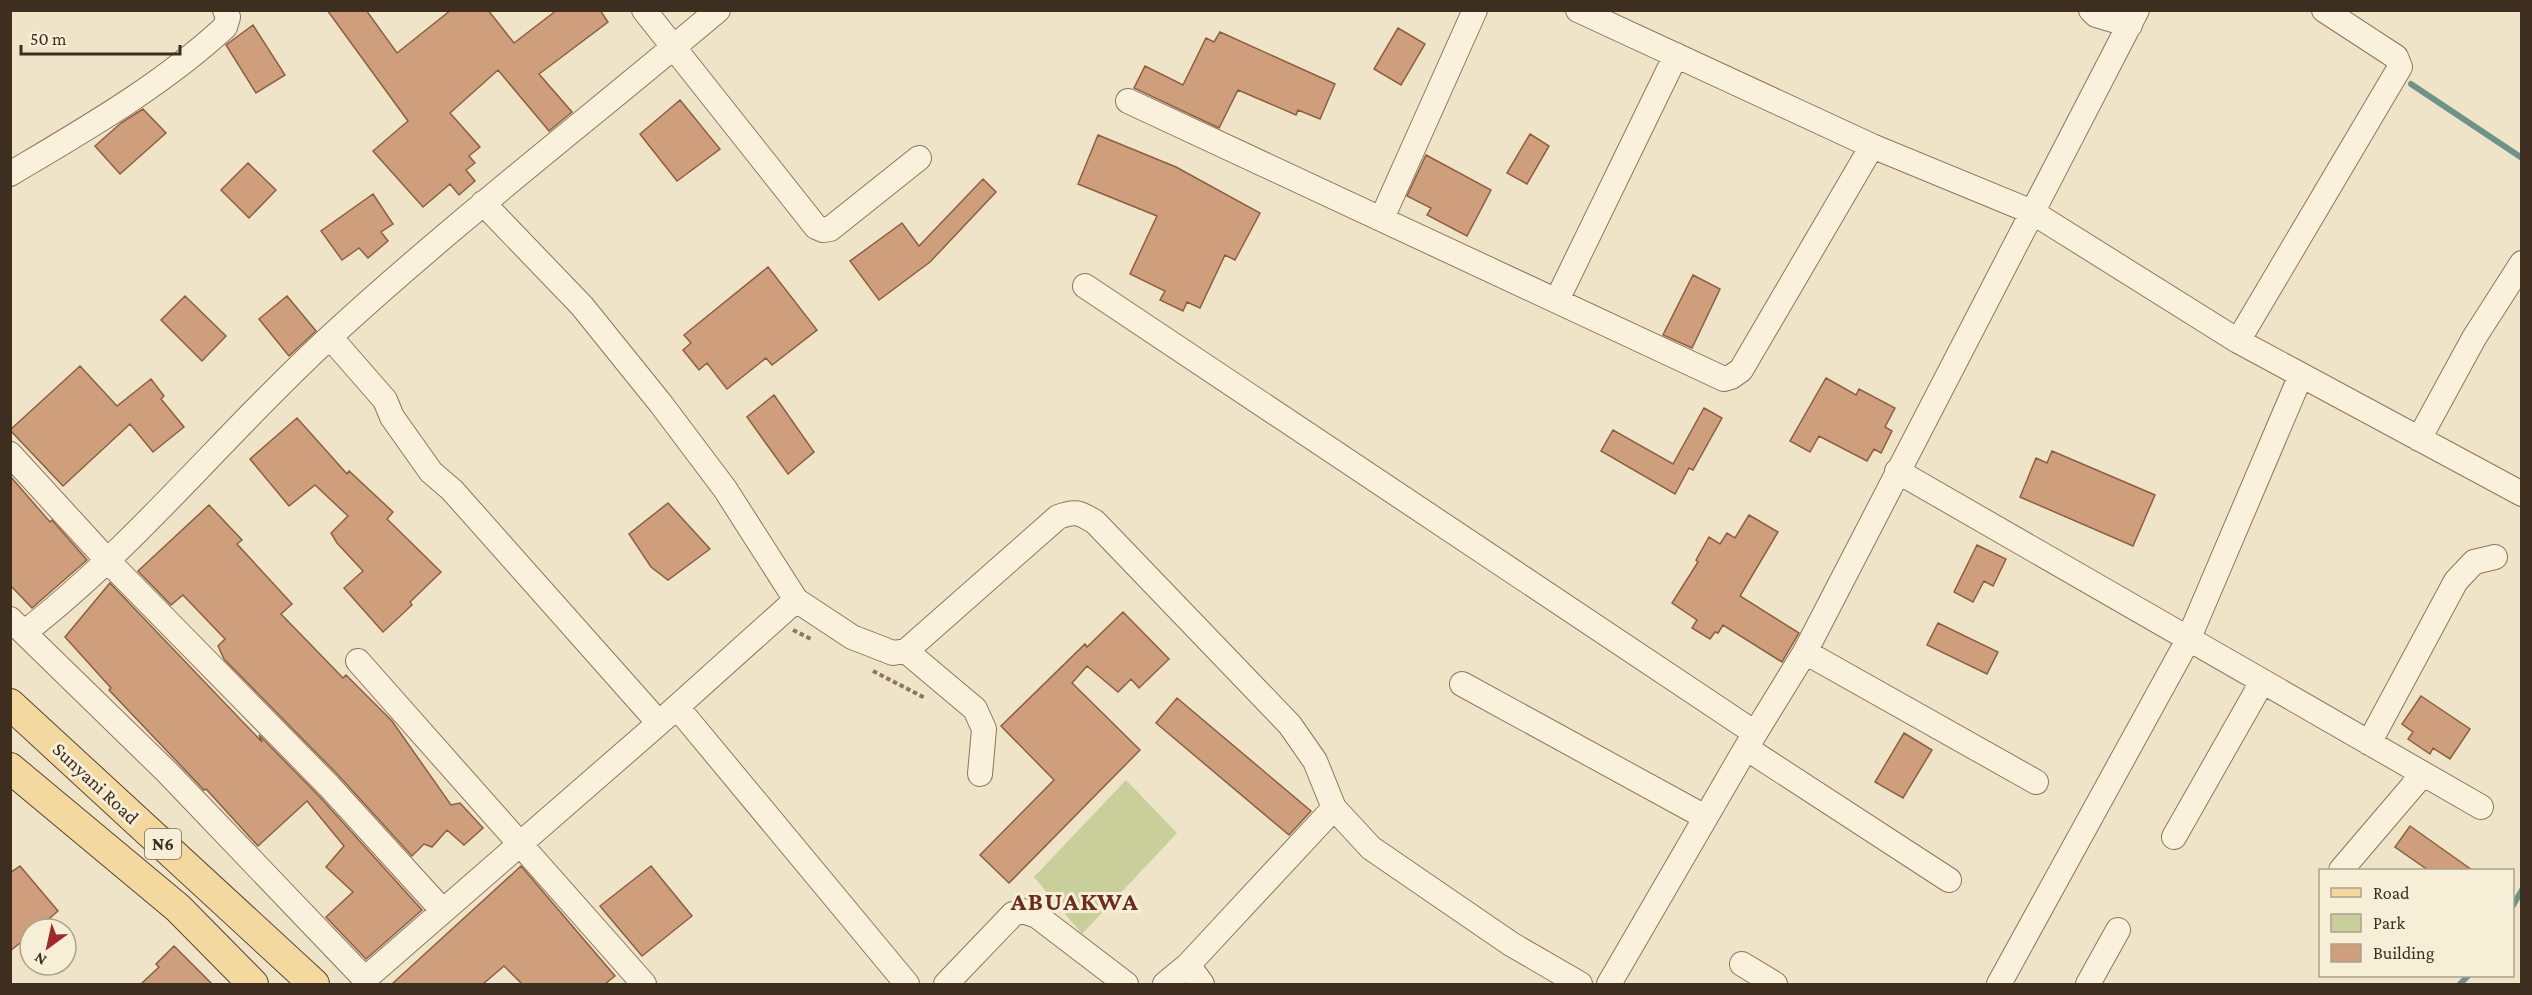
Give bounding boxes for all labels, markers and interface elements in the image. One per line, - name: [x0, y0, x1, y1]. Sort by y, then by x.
- scale bar: [21, 18, 180, 56]
- text: 50 m: [30, 29, 67, 49]
- street label: Sunyani Road: [48, 738, 144, 829]
- road number: N6: [145, 829, 181, 859]
- legend: [2319, 869, 2514, 977]
- text: Road: [2373, 883, 2410, 903]
- district label: ABUAKWA: [1010, 887, 1139, 916]
- text: Park: [2373, 913, 2405, 933]
- north arrow: [18, 917, 78, 977]
- text: Building: [2373, 943, 2435, 963]
- text: N: [31, 949, 49, 969]

